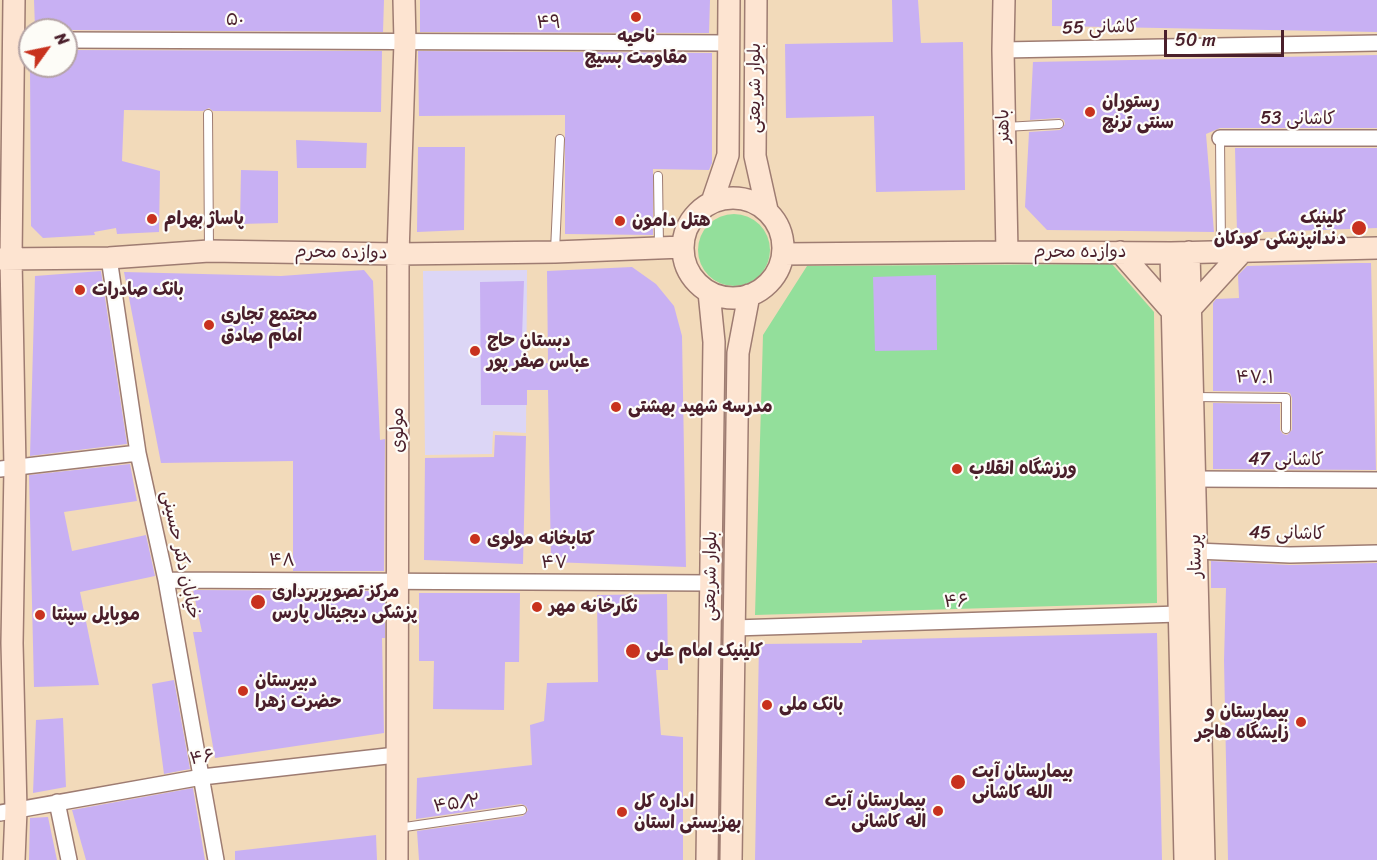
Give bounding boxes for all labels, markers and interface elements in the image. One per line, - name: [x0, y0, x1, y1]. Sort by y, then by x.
- street label: ۵۰: [226, 9, 244, 31]
- marker: ناحیه مقاومت بسیج: [629, 10, 643, 24]
- street label: ۴۹: [537, 12, 561, 34]
- street label: کاشانی 55: [1062, 17, 1138, 39]
- north arrow: [18, 18, 78, 78]
- scale bar: [1167, 18, 1287, 56]
- text: 50 m: [1175, 24, 1216, 56]
- text: N: [47, 26, 77, 52]
- place label: ناحیه مقاومت بسیج: [585, 26, 687, 68]
- street label: بلوار شریعتی: [744, 43, 766, 133]
- place label: رستوران سنتی ترنج: [1102, 91, 1174, 134]
- marker: رستوران سنتی ترنج: [1083, 105, 1097, 119]
- street label: کاشانی 53: [1261, 108, 1335, 130]
- street label: باهنر: [993, 109, 1015, 143]
- place label: کلینیک دندانپزشکی کودکان: [1214, 207, 1346, 250]
- place label: پاساژ بهرام: [164, 208, 244, 230]
- place label: هتل دامون: [632, 210, 711, 232]
- marker: پاساژ بهرام: [145, 212, 159, 226]
- marker: هتل دامون: [613, 214, 627, 228]
- marker: کلینیک دندانپزشکی کودکان: [1350, 219, 1368, 237]
- street label: دوازده محرم: [294, 241, 388, 265]
- street label: دوازده محرم: [1034, 241, 1126, 263]
- place label: بانک صادرات: [92, 279, 184, 301]
- marker: بانک صادرات: [73, 283, 87, 297]
- place label: مجتمع تجاری امام صادق: [221, 304, 317, 346]
- marker: مجتمع تجاری امام صادق: [202, 318, 216, 332]
- place label: دبستان حاج عباس صفر پور: [487, 330, 589, 372]
- marker: دبستان حاج عباس صفر پور: [468, 344, 482, 358]
- street label: ۴۷.۱: [1236, 367, 1274, 389]
- place label: مدرسه شهید بهشتی: [628, 396, 773, 418]
- marker: مدرسه شهید بهشتی: [609, 400, 623, 414]
- street label: مولوی: [387, 407, 409, 453]
- street label: کاشانی 47: [1248, 449, 1324, 471]
- place label: ورزشگاه انقلاب: [969, 458, 1077, 480]
- marker: ورزشگاه انقلاب: [950, 462, 964, 476]
- street label: خیابان دکتر حسینی: [156, 489, 204, 621]
- street label: کاشانی 45: [1249, 523, 1325, 545]
- place label: کتابخانه مولوی: [487, 528, 595, 550]
- street label: بلوار شریعتی: [699, 531, 723, 621]
- marker: کتابخانه مولوی: [468, 532, 482, 546]
- street label: پرستار: [1185, 534, 1207, 578]
- street label: ۴۸: [269, 550, 295, 572]
- street label: ۴۷: [541, 552, 567, 574]
- place label: مرکز تصویربرداری پزشکی دیجیتال پارس: [272, 581, 417, 624]
- street label: ۴۶: [943, 591, 969, 613]
- marker: مرکز تصویربرداری پزشکی دیجیتال پارس: [249, 593, 267, 611]
- place label: نگارخانه مهر: [549, 596, 638, 618]
- marker: نگارخانه مهر: [530, 600, 544, 614]
- place label: موبایل سپنتا: [52, 604, 140, 626]
- marker: موبایل سپنتا: [33, 608, 47, 622]
- place label: کلینیک امام علی: [646, 640, 763, 662]
- marker: کلینیک امام علی: [624, 642, 642, 660]
- place label: دبیرستان حضرت زهرا: [255, 670, 342, 712]
- marker: دبیرستان حضرت زهرا: [236, 684, 250, 698]
- place label: بانک ملی: [779, 694, 843, 716]
- marker: بانک ملی: [760, 698, 774, 712]
- place label: بیمارستان و زایشگاه هاجر: [1195, 701, 1289, 744]
- marker: بیمارستان و زایشگاه هاجر: [1294, 715, 1308, 729]
- street label: ۴۶: [188, 746, 216, 770]
- place label: بیمارستان آیت الله کاشانی: [972, 761, 1073, 804]
- marker: بیمارستان آیت الله کاشانی: [949, 773, 967, 791]
- street label: ۴۵/۲: [432, 790, 482, 818]
- place label: بیمارستان آیت اله کاشانی: [825, 790, 926, 832]
- place label: اداره کل بهزیستی استان: [634, 791, 742, 834]
- marker: بیمارستان آیت اله کاشانی: [931, 804, 945, 818]
- marker: اداره کل بهزیستی استان: [615, 805, 629, 819]

